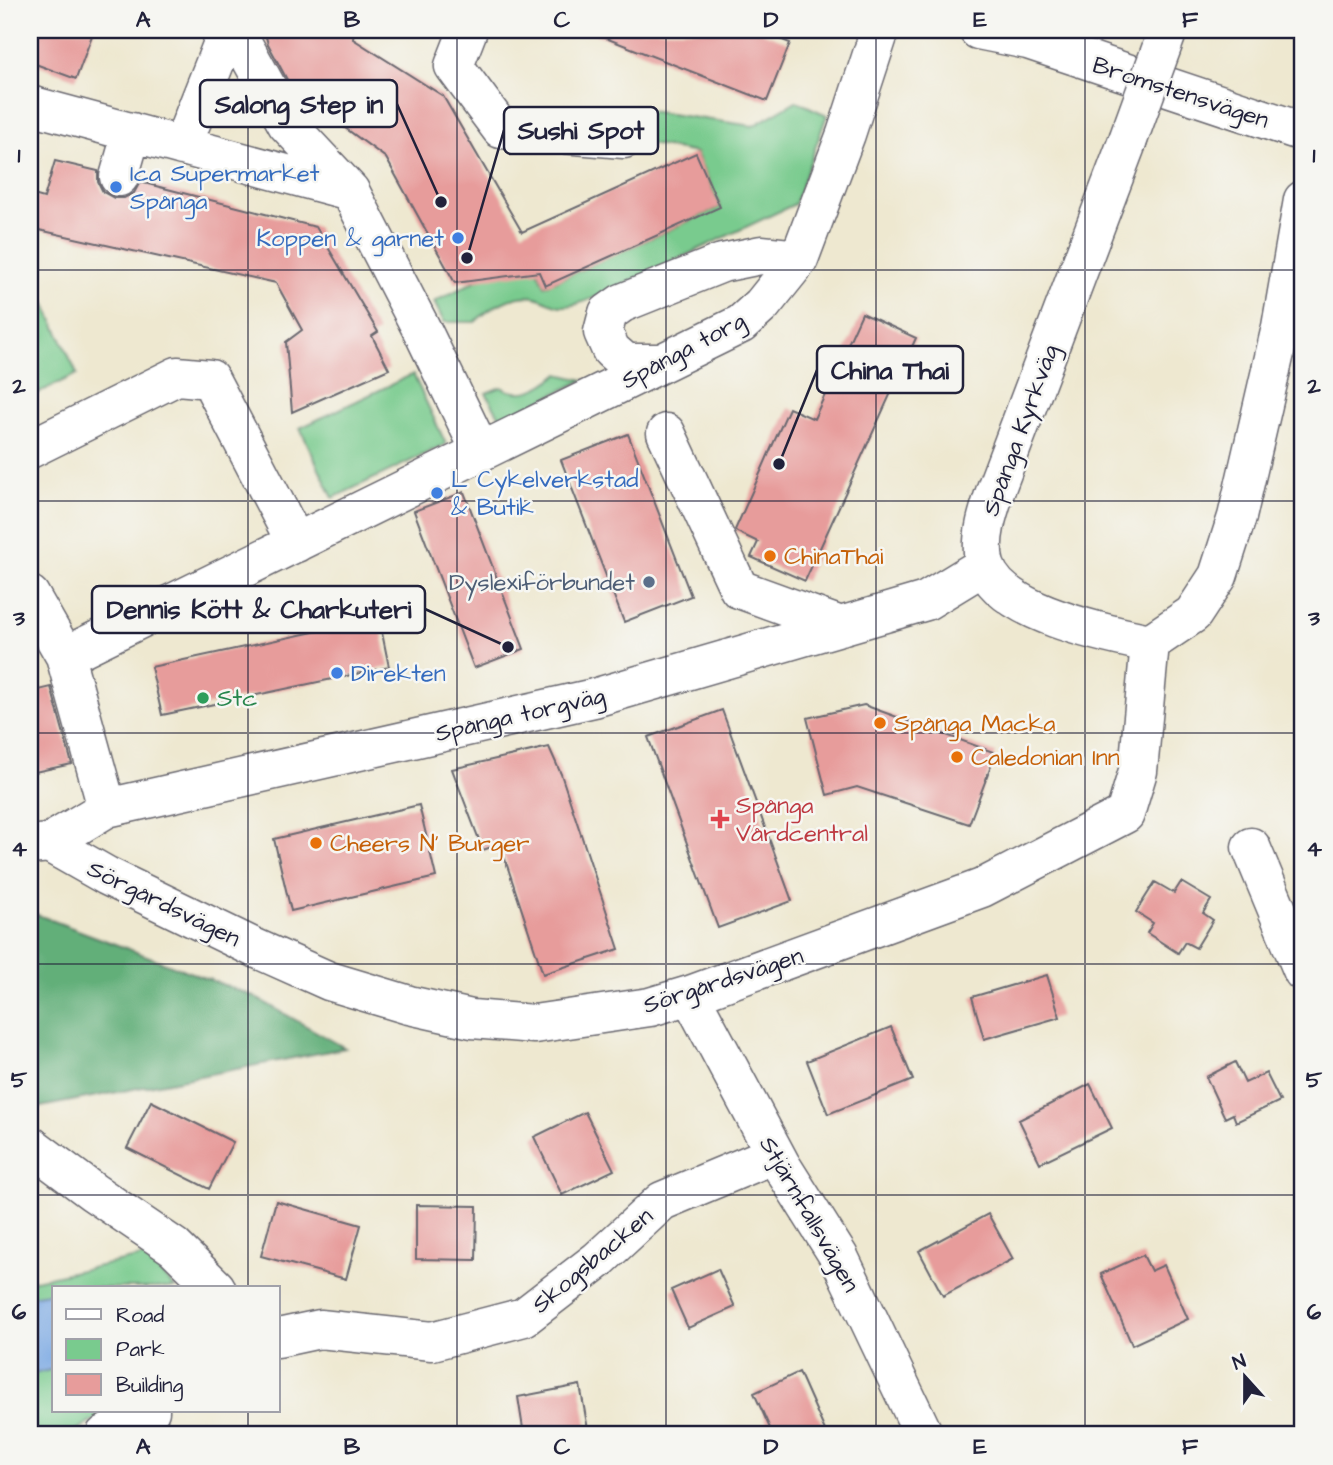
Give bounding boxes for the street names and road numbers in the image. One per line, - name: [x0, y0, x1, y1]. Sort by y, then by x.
- street label: Bromstensvägen: [1088, 48, 1273, 138]
- street label: Spånga torg: [615, 304, 752, 399]
- street label: Spånga Kyrkväg: [974, 340, 1069, 521]
- street label: Spånga torgväg: [432, 679, 609, 752]
- street label: Sörgårdsvägen: [81, 852, 246, 957]
- street label: Sörgårdsvägen: [639, 939, 808, 1024]
- street label: Stjärnfallsvägen: [750, 1130, 868, 1299]
- street label: Skogsbacken: [525, 1200, 661, 1322]

